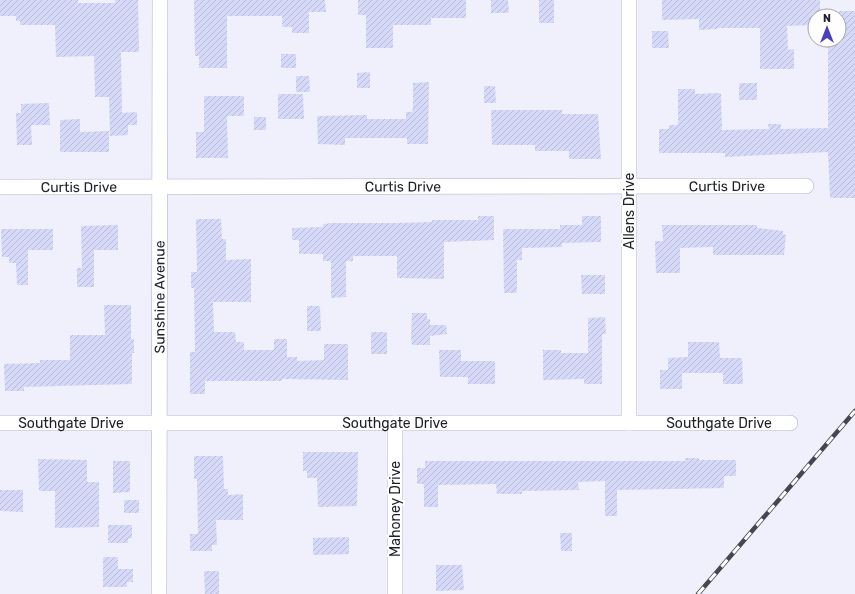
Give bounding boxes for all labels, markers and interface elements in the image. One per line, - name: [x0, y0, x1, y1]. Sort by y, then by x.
- north arrow: [807, 8, 847, 48]
- text: N: [823, 12, 831, 25]
- street label: Allens Drive: [621, 172, 638, 249]
- street label: Curtis Drive: [365, 178, 441, 196]
- street label: Curtis Drive: [689, 178, 765, 195]
- street label: Curtis Drive: [41, 179, 117, 196]
- street label: Sunshine Avenue: [151, 240, 169, 354]
- street label: Southgate Drive: [18, 415, 124, 432]
- street label: Southgate Drive: [342, 415, 448, 432]
- street label: Southgate Drive: [666, 415, 772, 432]
- street label: Mahoney Drive: [387, 461, 404, 557]

